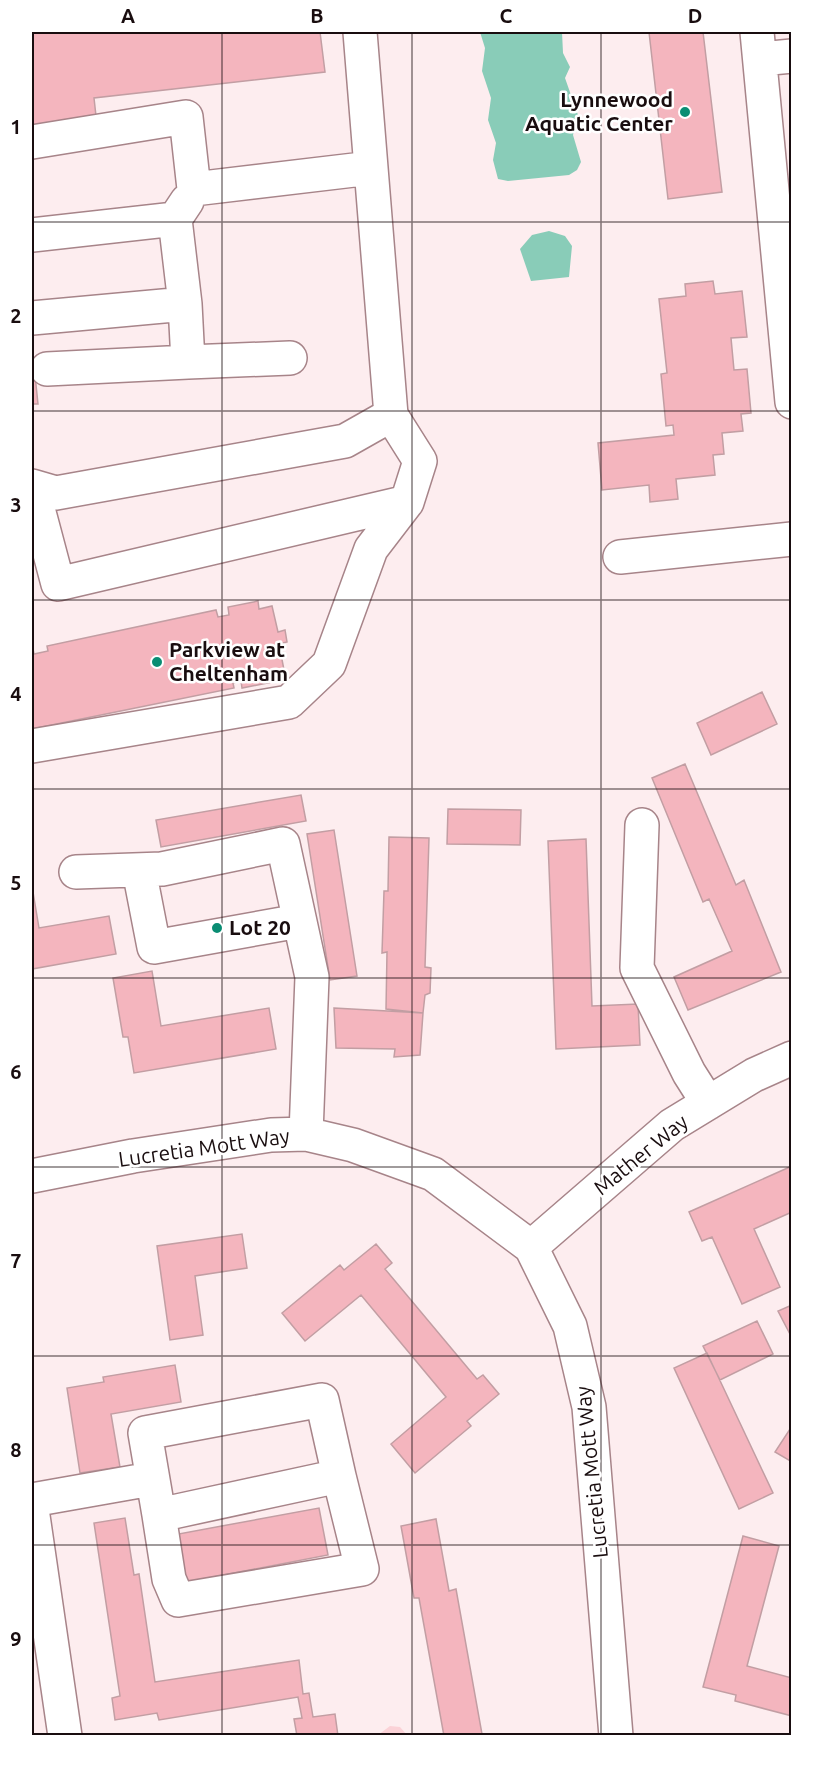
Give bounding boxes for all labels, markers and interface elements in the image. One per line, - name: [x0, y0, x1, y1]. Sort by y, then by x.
- text: A: [121, 4, 135, 27]
- text: B: [310, 4, 324, 27]
- text: C: [500, 4, 513, 27]
- text: D: [688, 4, 702, 27]
- place label: Lynnewood Aquatic Center: [525, 87, 673, 135]
- marker: Lynnewood Aquatic Center: [678, 105, 692, 119]
- text: 1: [10, 115, 22, 138]
- text: 2: [10, 304, 22, 327]
- text: 3: [10, 493, 22, 516]
- place label: Parkview at Cheltenham: [169, 637, 288, 685]
- marker: Parkview at Cheltenham: [150, 655, 164, 669]
- text: 4: [10, 682, 22, 705]
- text: 5: [10, 871, 22, 894]
- place label: Lot 20: [229, 915, 291, 939]
- marker: Lot 20: [210, 921, 224, 935]
- text: 6: [10, 1060, 22, 1083]
- street label: Mather Way: [589, 1109, 692, 1199]
- street label: Lucretia Mott Way: [117, 1123, 291, 1171]
- text: 7: [10, 1249, 22, 1272]
- street label: Lucretia Mott Way: [570, 1385, 612, 1559]
- text: 8: [10, 1438, 22, 1461]
- text: 9: [10, 1627, 22, 1650]

